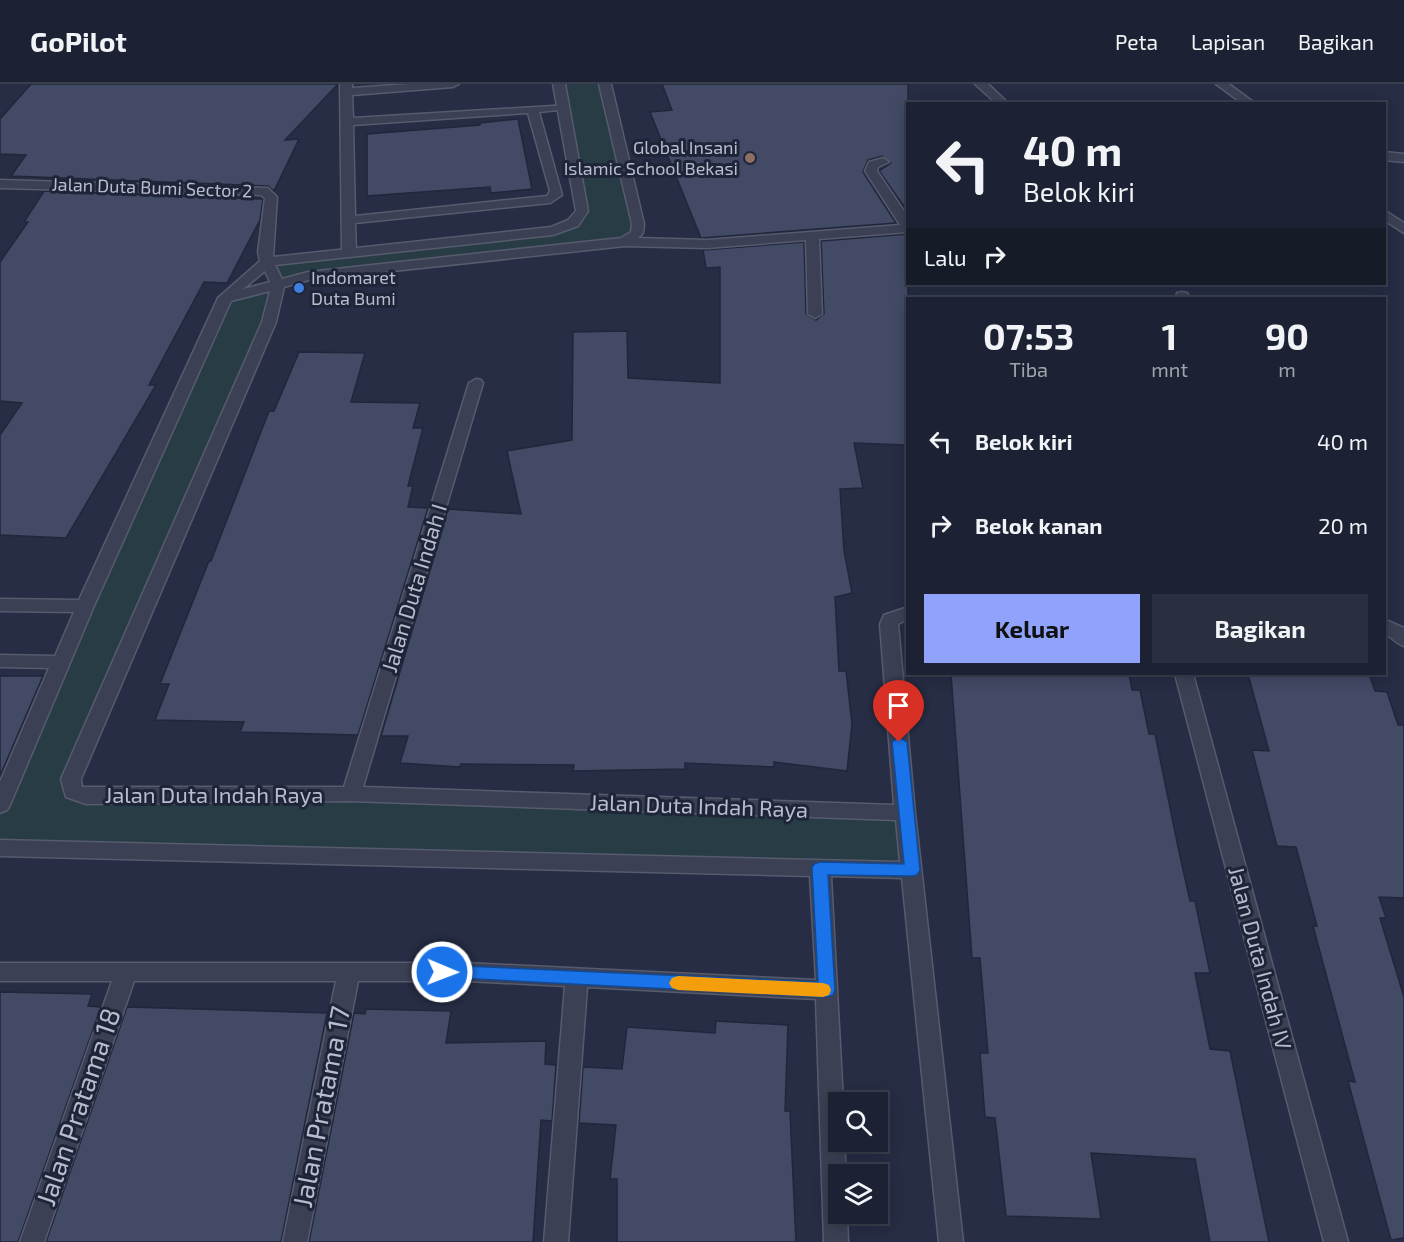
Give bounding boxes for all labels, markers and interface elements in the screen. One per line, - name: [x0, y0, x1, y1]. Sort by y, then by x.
- text: GoPilot: [30, 24, 127, 58]
- text: Peta: [1115, 29, 1158, 54]
- text: Lapisan: [1191, 29, 1265, 54]
- text: Bagikan: [1298, 29, 1374, 54]
- text: 40 m: [1023, 124, 1122, 174]
- icon: left: [924, 126, 1002, 204]
- place label: Global Insani Islamic School Bekasi: [564, 136, 738, 179]
- marker: Global Insani Islamic School Bekasi: [743, 151, 757, 165]
- street label: Jalan Duta Bumi Sector 2: [51, 173, 253, 202]
- text: Belok kiri: [1023, 175, 1135, 207]
- icon: right: [978, 240, 1011, 273]
- text: Lalu: [924, 244, 966, 270]
- place label: Indomaret Duta Bumi: [311, 266, 396, 309]
- marker: Indomaret Duta Bumi: [292, 281, 306, 295]
- text: 07:53: [983, 314, 1074, 357]
- text: 1: [1162, 314, 1177, 357]
- text: 90: [1265, 314, 1309, 357]
- text: Tiba: [1009, 357, 1048, 381]
- text: mnt: [1151, 357, 1188, 381]
- text: m: [1278, 357, 1296, 381]
- icon: left: [924, 425, 957, 458]
- text: Belok kiri: [975, 428, 1072, 454]
- text: 40 m: [1317, 428, 1368, 454]
- street label: Jalan Duta Indah I: [375, 500, 451, 675]
- icon: right: [924, 509, 957, 542]
- text: Belok kanan: [975, 512, 1102, 538]
- text: 20 m: [1318, 512, 1368, 538]
- button: Keluar: [924, 594, 1140, 663]
- button: Bagikan: [1152, 594, 1368, 663]
- pin: [873, 680, 924, 742]
- icon: arrive: [882, 689, 915, 722]
- street label: Jalan Duta Indah Raya: [105, 781, 323, 807]
- street label: Jalan Duta Indah Raya: [589, 788, 809, 822]
- street label: Jalan Duta Indah IV: [1224, 863, 1298, 1053]
- position arrow: [410, 940, 474, 1004]
- street label: Jalan Pratama 18: [28, 1003, 126, 1209]
- street label: Jalan Pratama 17: [285, 1003, 355, 1210]
- map controls: [828, 1092, 888, 1224]
- button: search: [828, 1092, 888, 1152]
- button: layers: [828, 1164, 888, 1224]

